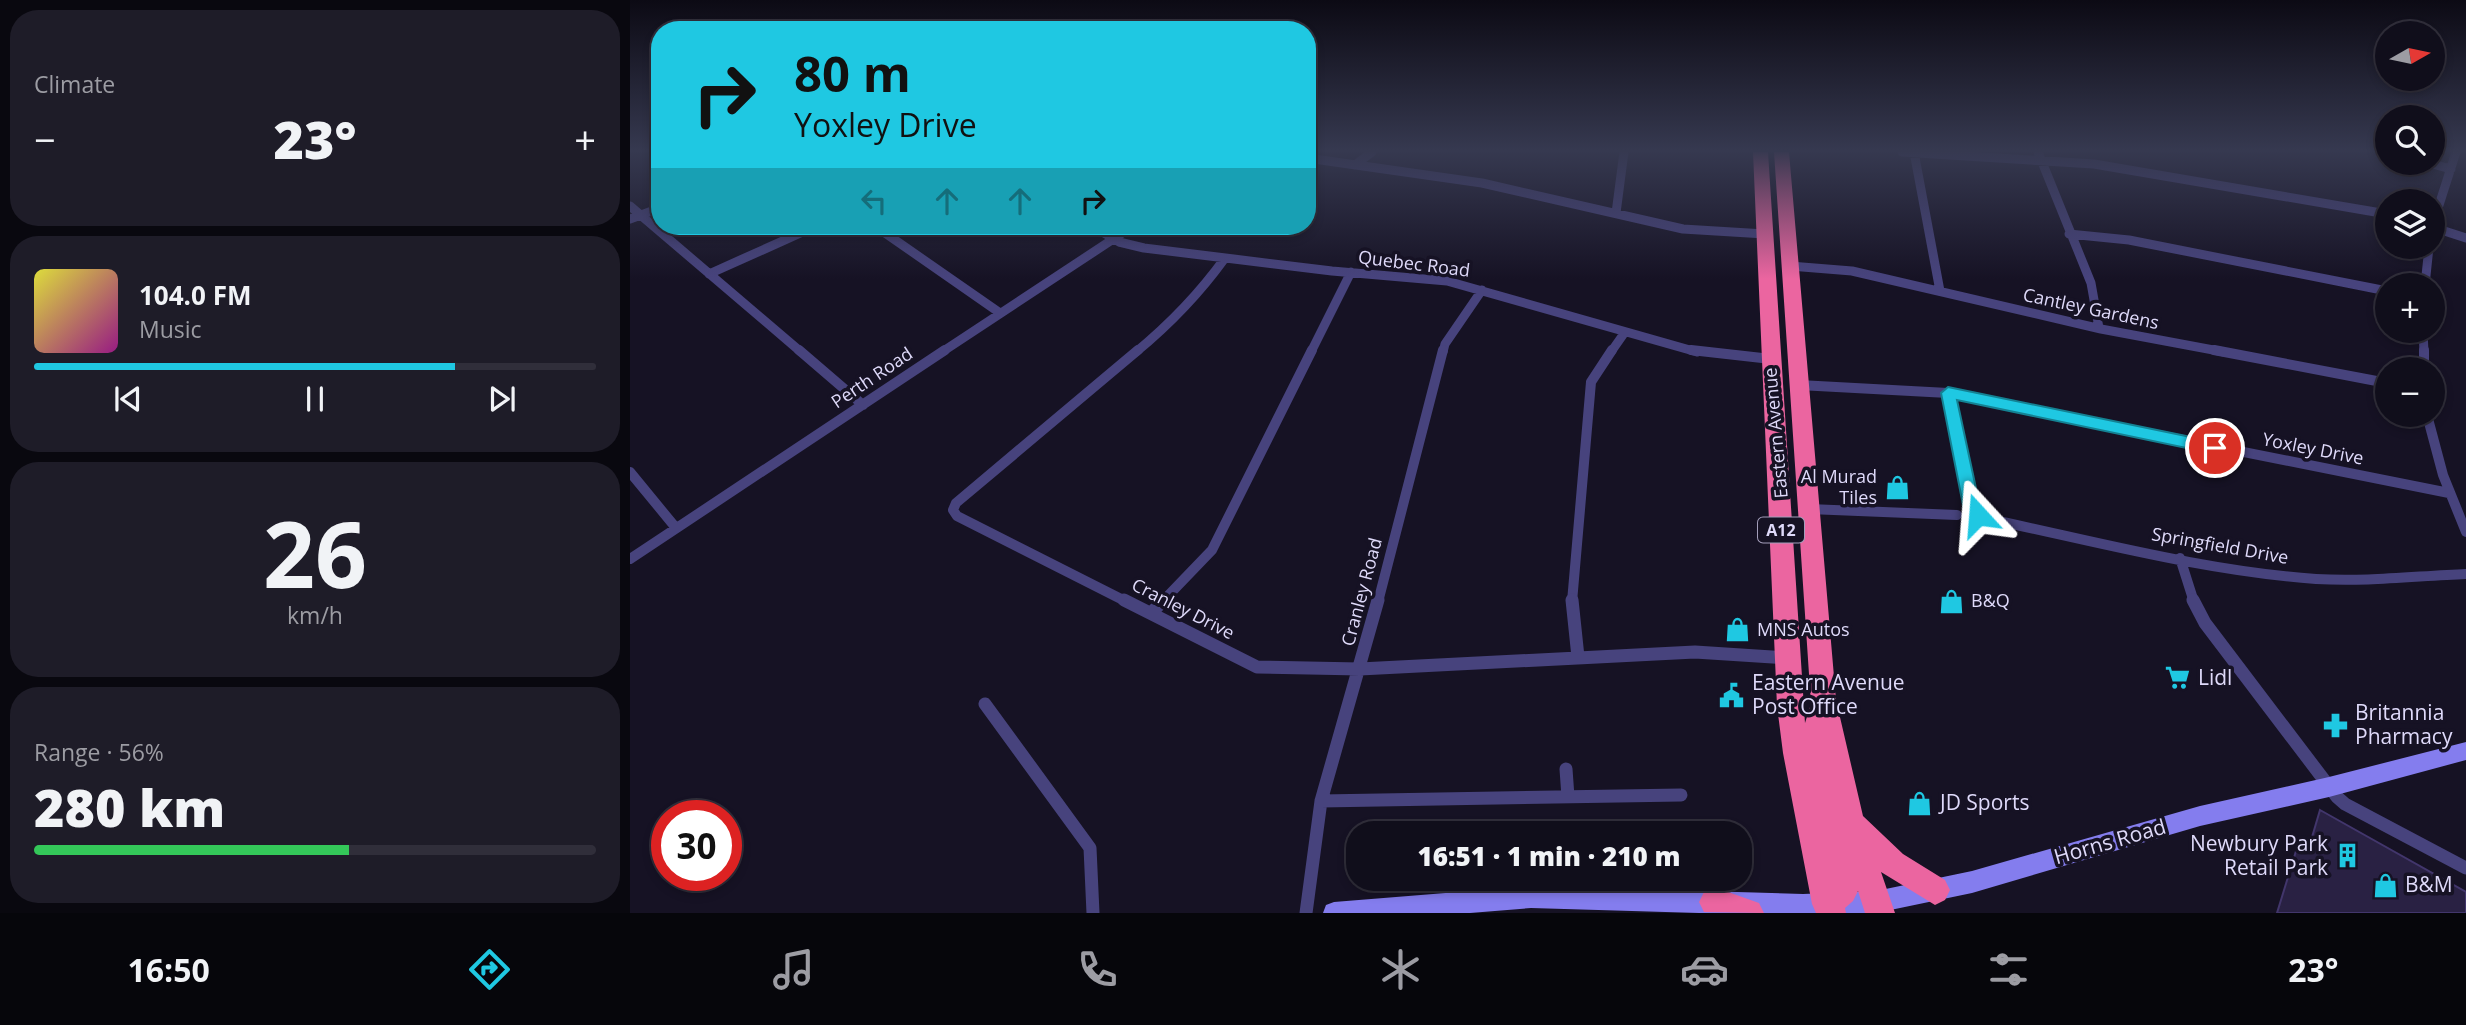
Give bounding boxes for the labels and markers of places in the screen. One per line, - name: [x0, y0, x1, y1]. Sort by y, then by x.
- pin: [2185, 418, 2245, 478]
- place label: Al Murad Tiles: [1801, 464, 1877, 509]
- shop icon: Al Murad Tiles: [1883, 473, 1911, 501]
- shop icon: B&Q: [1937, 587, 1965, 615]
- place label: B&Q: [1971, 588, 2010, 612]
- shop icon: MNS Autos: [1723, 616, 1751, 644]
- place label: MNS Autos: [1757, 617, 1850, 641]
- place label: Lidl: [2198, 663, 2232, 691]
- supermarket icon: Lidl: [2164, 664, 2192, 692]
- place label: Eastern Avenue Post Office: [1752, 668, 1905, 720]
- public building icon: Eastern Avenue Post Office: [1718, 681, 1746, 709]
- place label: Britannia Pharmacy: [2355, 698, 2453, 750]
- pharmacy icon: Britannia Pharmacy: [2321, 711, 2349, 739]
- place label: JD Sports: [1938, 788, 2029, 816]
- shop icon: JD Sports: [1906, 789, 1934, 817]
- place label: Newbury Park Retail Park: [2190, 829, 2328, 881]
- building icon: Newbury Park Retail Park: [2334, 842, 2362, 870]
- place label: B&M: [2405, 870, 2453, 898]
- shop icon: B&M: [2371, 871, 2399, 899]

